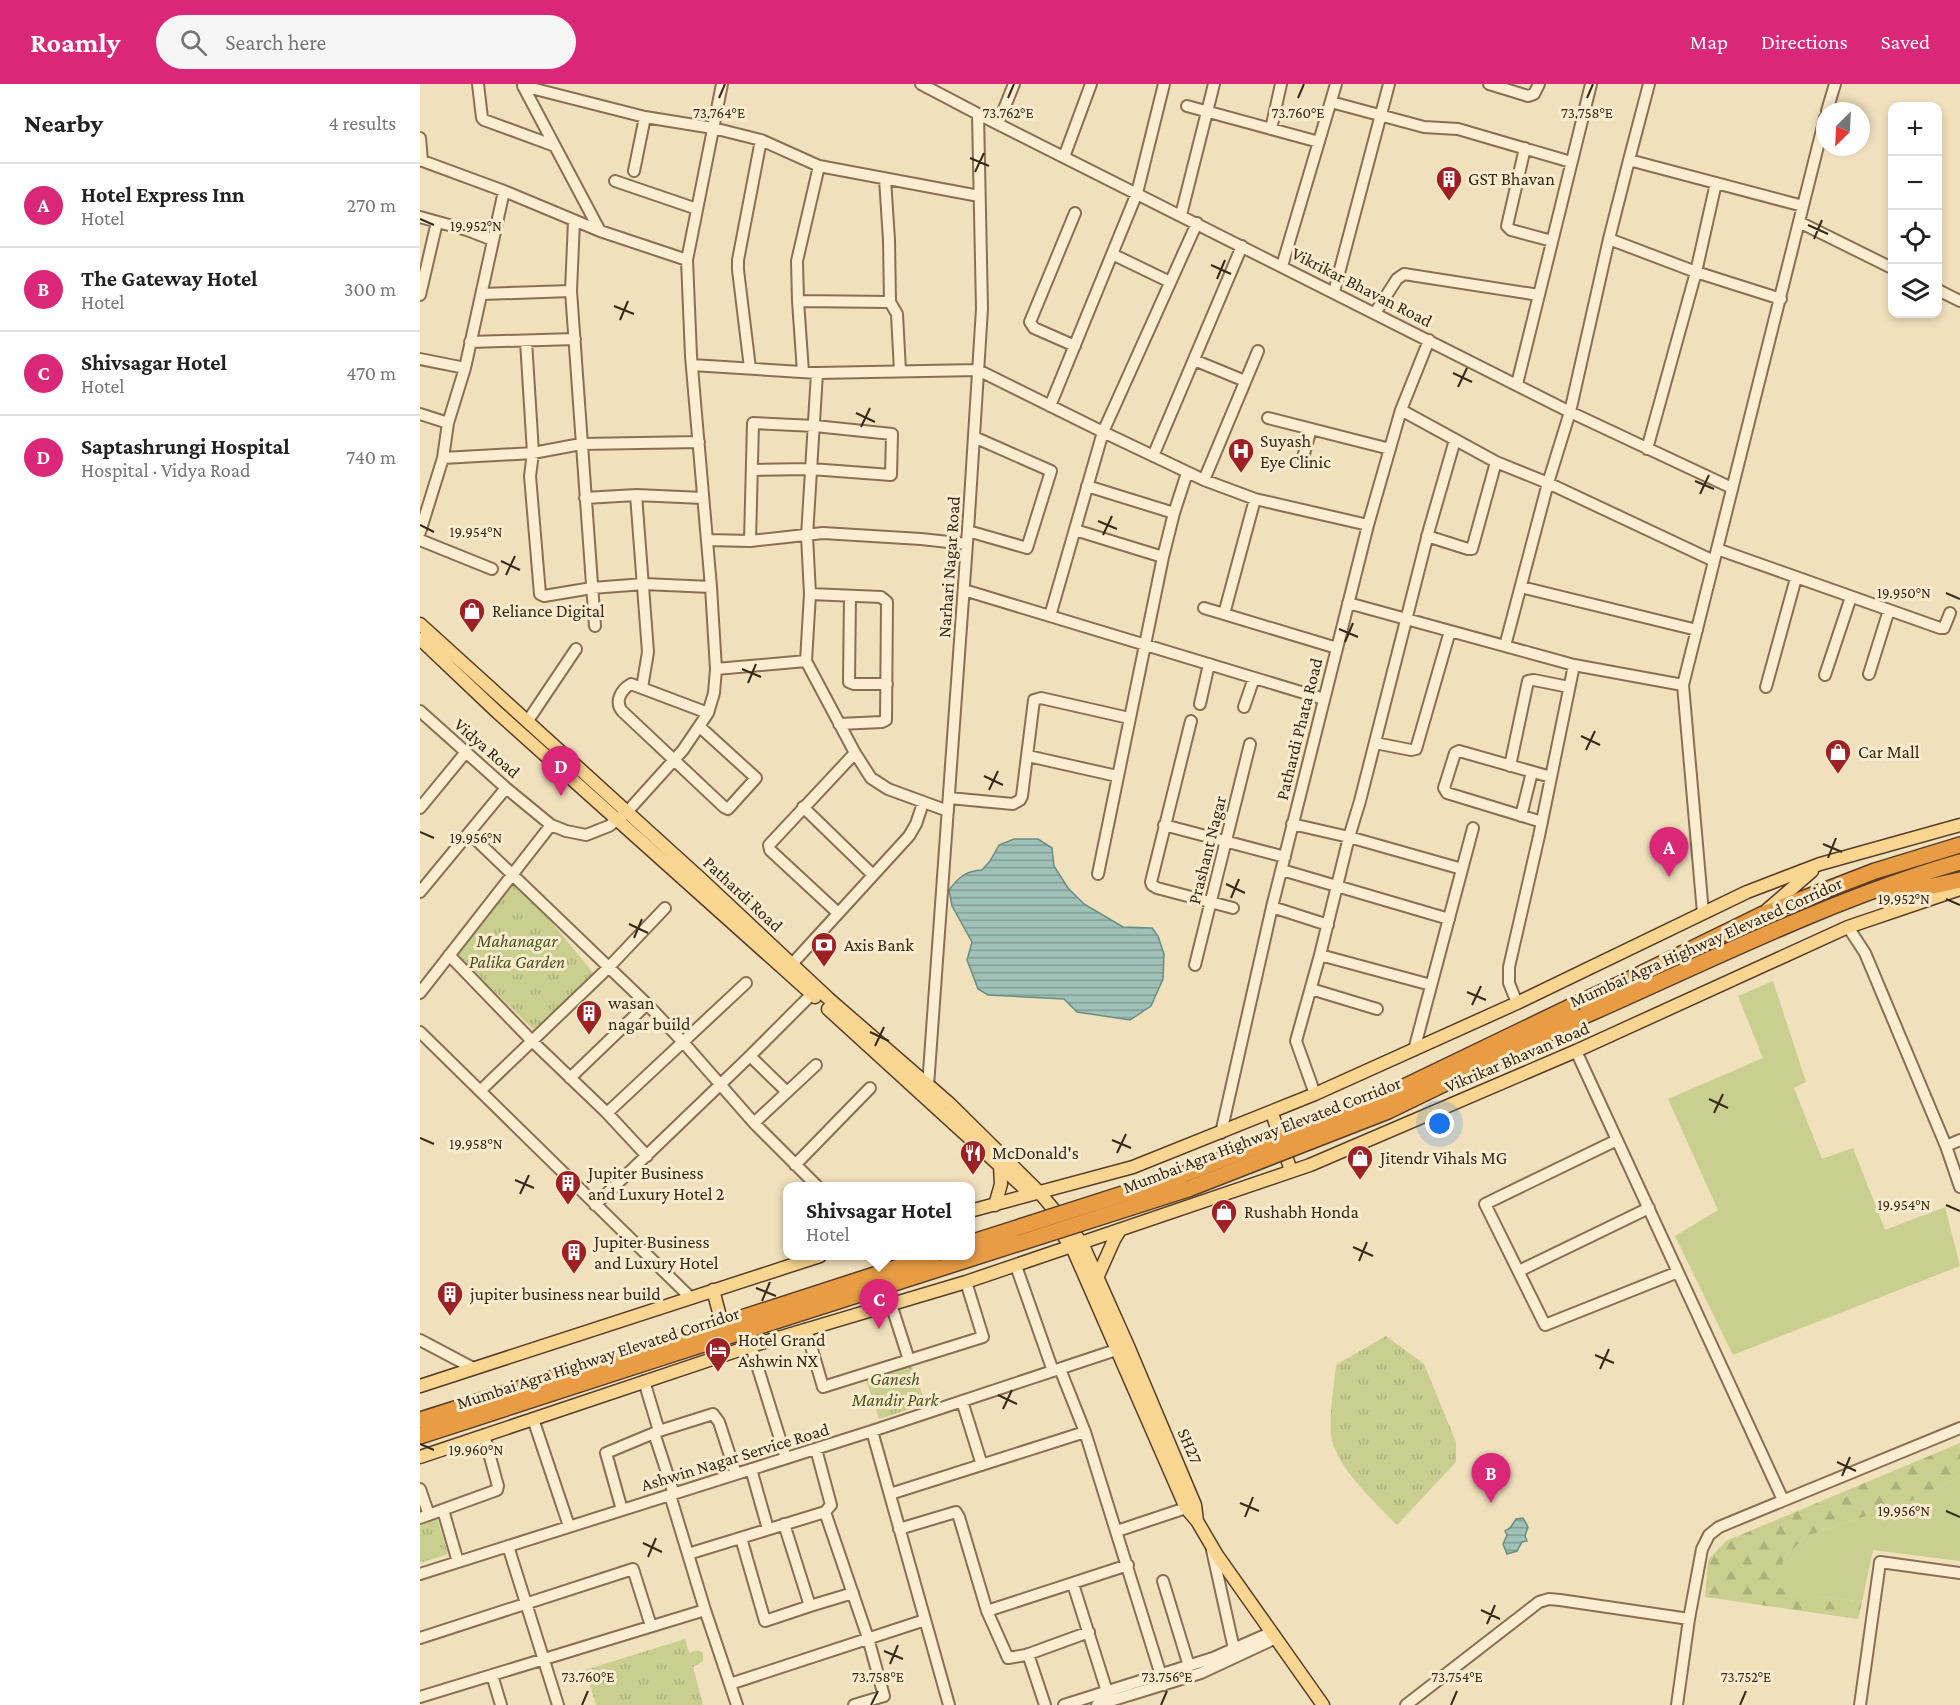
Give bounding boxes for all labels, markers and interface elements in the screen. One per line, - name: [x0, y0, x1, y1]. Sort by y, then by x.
- search box: [156, 15, 576, 69]
- icon: search: [177, 26, 210, 59]
- text: Roamly: [30, 27, 120, 58]
- text: Search here: [225, 30, 326, 55]
- text: Map: [1690, 30, 1728, 54]
- text: Directions: [1761, 30, 1848, 54]
- text: Saved: [1881, 30, 1930, 54]
- north arrow: [1816, 102, 1870, 156]
- map controls: [1888, 102, 1942, 318]
- button: +: [1888, 102, 1942, 156]
- text: 73.764°E: [693, 105, 745, 121]
- text: 73.762°E: [982, 105, 1034, 121]
- text: 73.760°E: [1271, 105, 1325, 121]
- text: 73.758°E: [1561, 105, 1613, 121]
- text: Nearby: [24, 109, 103, 138]
- text: 4 results: [329, 112, 396, 134]
- button: −: [1888, 156, 1942, 210]
- building icon: GST Bhavan: [1434, 164, 1464, 202]
- place label: GST Bhavan: [1468, 169, 1555, 189]
- text: Hotel Express Inn: [81, 182, 245, 207]
- text: A: [38, 194, 49, 216]
- text: 270 m: [347, 194, 396, 216]
- text: Hotel: [81, 207, 125, 229]
- button: locate: [1888, 210, 1942, 264]
- text: 19.952°N: [450, 218, 502, 234]
- street label: Vikrikar Bhavan Road: [1288, 243, 1436, 331]
- button: layers: [1888, 264, 1942, 318]
- text: The Gateway Hotel: [81, 266, 258, 291]
- text: B: [38, 278, 49, 300]
- text: 300 m: [344, 278, 396, 300]
- text: Hotel: [81, 291, 125, 313]
- text: Shivsagar Hotel: [81, 350, 227, 375]
- text: C: [37, 362, 50, 384]
- text: 470 m: [346, 362, 396, 384]
- text: Hotel: [81, 375, 125, 397]
- place label: Suyash Eye Clinic: [1260, 431, 1331, 472]
- text: Saptashrungi Hospital: [81, 434, 290, 459]
- hospital icon: Suyash Eye Clinic: [1226, 436, 1256, 474]
- text: D: [37, 446, 50, 468]
- text: 740 m: [346, 446, 396, 468]
- text: Hospital · Vidya Road: [81, 459, 250, 481]
- street label: Narhari Nagar Road: [934, 495, 964, 639]
- text: 19.954°N: [450, 524, 503, 540]
- text: 19.950°N: [1877, 585, 1931, 601]
- shop icon: Reliance Digital: [457, 596, 487, 634]
- place label: Reliance Digital: [492, 601, 605, 621]
- street label: Pathardi Phata Road: [1272, 655, 1326, 802]
- street label: Vidya Road: [450, 714, 524, 782]
- shop icon: Car Mall: [1823, 737, 1853, 775]
- place label: Car Mall: [1858, 742, 1920, 762]
- pin: D: [542, 746, 580, 796]
- street label: Prashant Nagar: [1184, 793, 1230, 906]
- pin: A: [1650, 828, 1688, 877]
- text: 19.956°N: [450, 830, 502, 846]
- street label: Pathardi Road: [699, 852, 787, 936]
- street label: Mumbai Agra Highway Elevated Corridor: [1567, 872, 1846, 1011]
- text: 19.952°N: [1878, 891, 1930, 907]
- bank icon: Axis Bank: [809, 930, 839, 968]
- park label: Mahanagar Palika Garden: [469, 931, 565, 972]
- place label: Axis Bank: [844, 935, 914, 955]
- place label: wasan nagar build: [608, 993, 691, 1034]
- building icon: wasan nagar build: [574, 998, 604, 1036]
- street label: Vikrikar Bhavan Road: [1442, 1017, 1593, 1096]
- street label: Mumbai Agra Highway Elevated Corridor: [1120, 1072, 1404, 1197]
- your location: [1425, 1109, 1454, 1138]
- text: 19.958°N: [449, 1136, 503, 1152]
- restaurant icon: McDonald's: [958, 1138, 988, 1176]
- place label: McDonald's: [992, 1143, 1079, 1163]
- shop icon: Jitendr Vihals MG: [1345, 1143, 1375, 1181]
- place label: Jitendr Vihals MG: [1378, 1148, 1507, 1168]
- place label: Jupiter Business and Luxury Hotel 2: [586, 1163, 724, 1204]
- building icon: Jupiter Business and Luxury Hotel 2: [553, 1168, 583, 1206]
- popup: [783, 1182, 975, 1260]
- shop icon: Rushabh Honda: [1209, 1197, 1239, 1235]
- text: 19.954°N: [1878, 1197, 1931, 1213]
- text: Shivsagar Hotel: [806, 1198, 952, 1223]
- place label: Rushabh Honda: [1244, 1202, 1359, 1222]
- text: Hotel: [806, 1223, 850, 1245]
- place label: Jupiter Business and Luxury Hotel: [592, 1232, 719, 1273]
- building icon: Jupiter Business and Luxury Hotel: [559, 1237, 589, 1275]
- building icon: jupiter business near build: [435, 1279, 465, 1317]
- pin: C: [860, 1280, 898, 1329]
- place label: jupiter business near build: [469, 1284, 661, 1305]
- street label: Mumbai Agra Highway Elevated Corridor: [454, 1303, 743, 1413]
- place label: Hotel Grand Ashwin NX: [738, 1330, 826, 1371]
- hotel icon: Hotel Grand Ashwin NX: [703, 1335, 733, 1373]
- park label: Ganesh Mandir Park: [851, 1369, 939, 1410]
- street label: Ashwin Nagar Service Road: [639, 1419, 832, 1495]
- street label: SH27: [1174, 1425, 1206, 1467]
- text: 19.960°N: [449, 1442, 503, 1458]
- pin: B: [1472, 1454, 1510, 1503]
- text: 19.956°N: [1878, 1503, 1930, 1519]
- text: 73.760°E: [561, 1669, 615, 1685]
- text: 73.758°E: [852, 1669, 904, 1685]
- text: 73.756°E: [1141, 1669, 1193, 1685]
- text: 73.754°E: [1431, 1669, 1483, 1685]
- text: 73.752°E: [1721, 1669, 1771, 1685]

